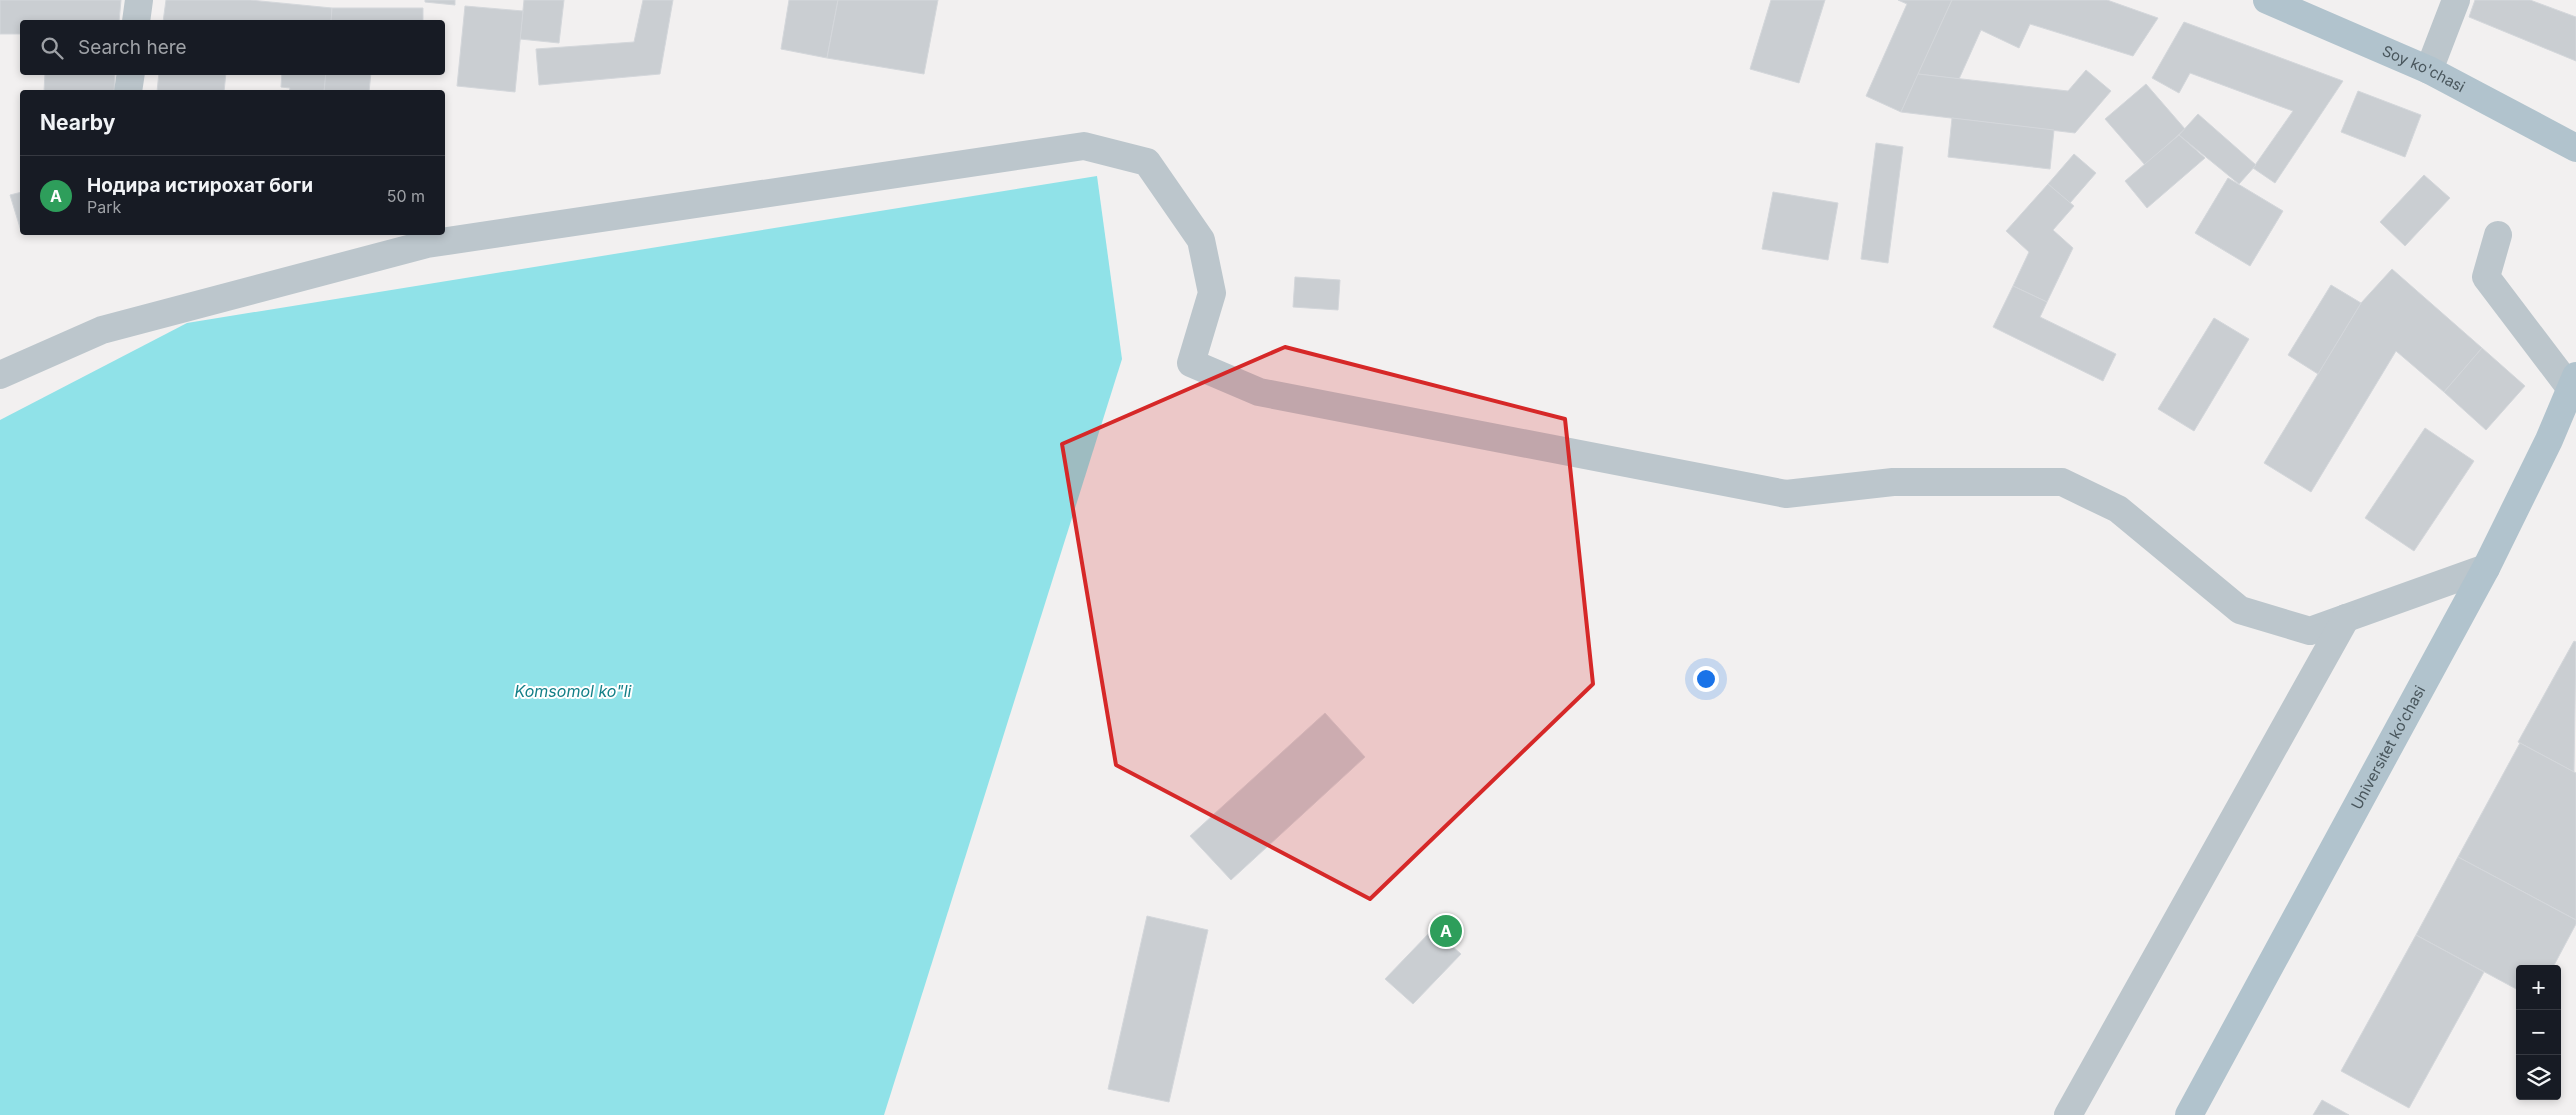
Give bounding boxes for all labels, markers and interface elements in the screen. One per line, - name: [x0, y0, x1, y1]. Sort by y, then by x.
- search box: [20, 20, 445, 75]
- icon: search: [38, 34, 66, 62]
- text: Search here: [78, 36, 187, 59]
- street label: Soy ko'chasi: [2379, 41, 2468, 96]
- text: Nearby: [40, 110, 115, 135]
- text: Нодира истирохат боги: [87, 174, 313, 197]
- text: A: [50, 186, 62, 206]
- text: 50 m: [387, 186, 425, 206]
- text: Park: [87, 197, 121, 217]
- your location: [1693, 666, 1719, 692]
- water label: Komsomol ko"li: [515, 681, 633, 701]
- street label: Universitet kо‘chasi: [2347, 682, 2429, 813]
- pin: A: [1430, 912, 1462, 950]
- map controls: [2516, 965, 2561, 1100]
- button: +: [2516, 965, 2561, 1010]
- button: −: [2516, 1010, 2561, 1055]
- button: layers: [2516, 1055, 2561, 1100]

